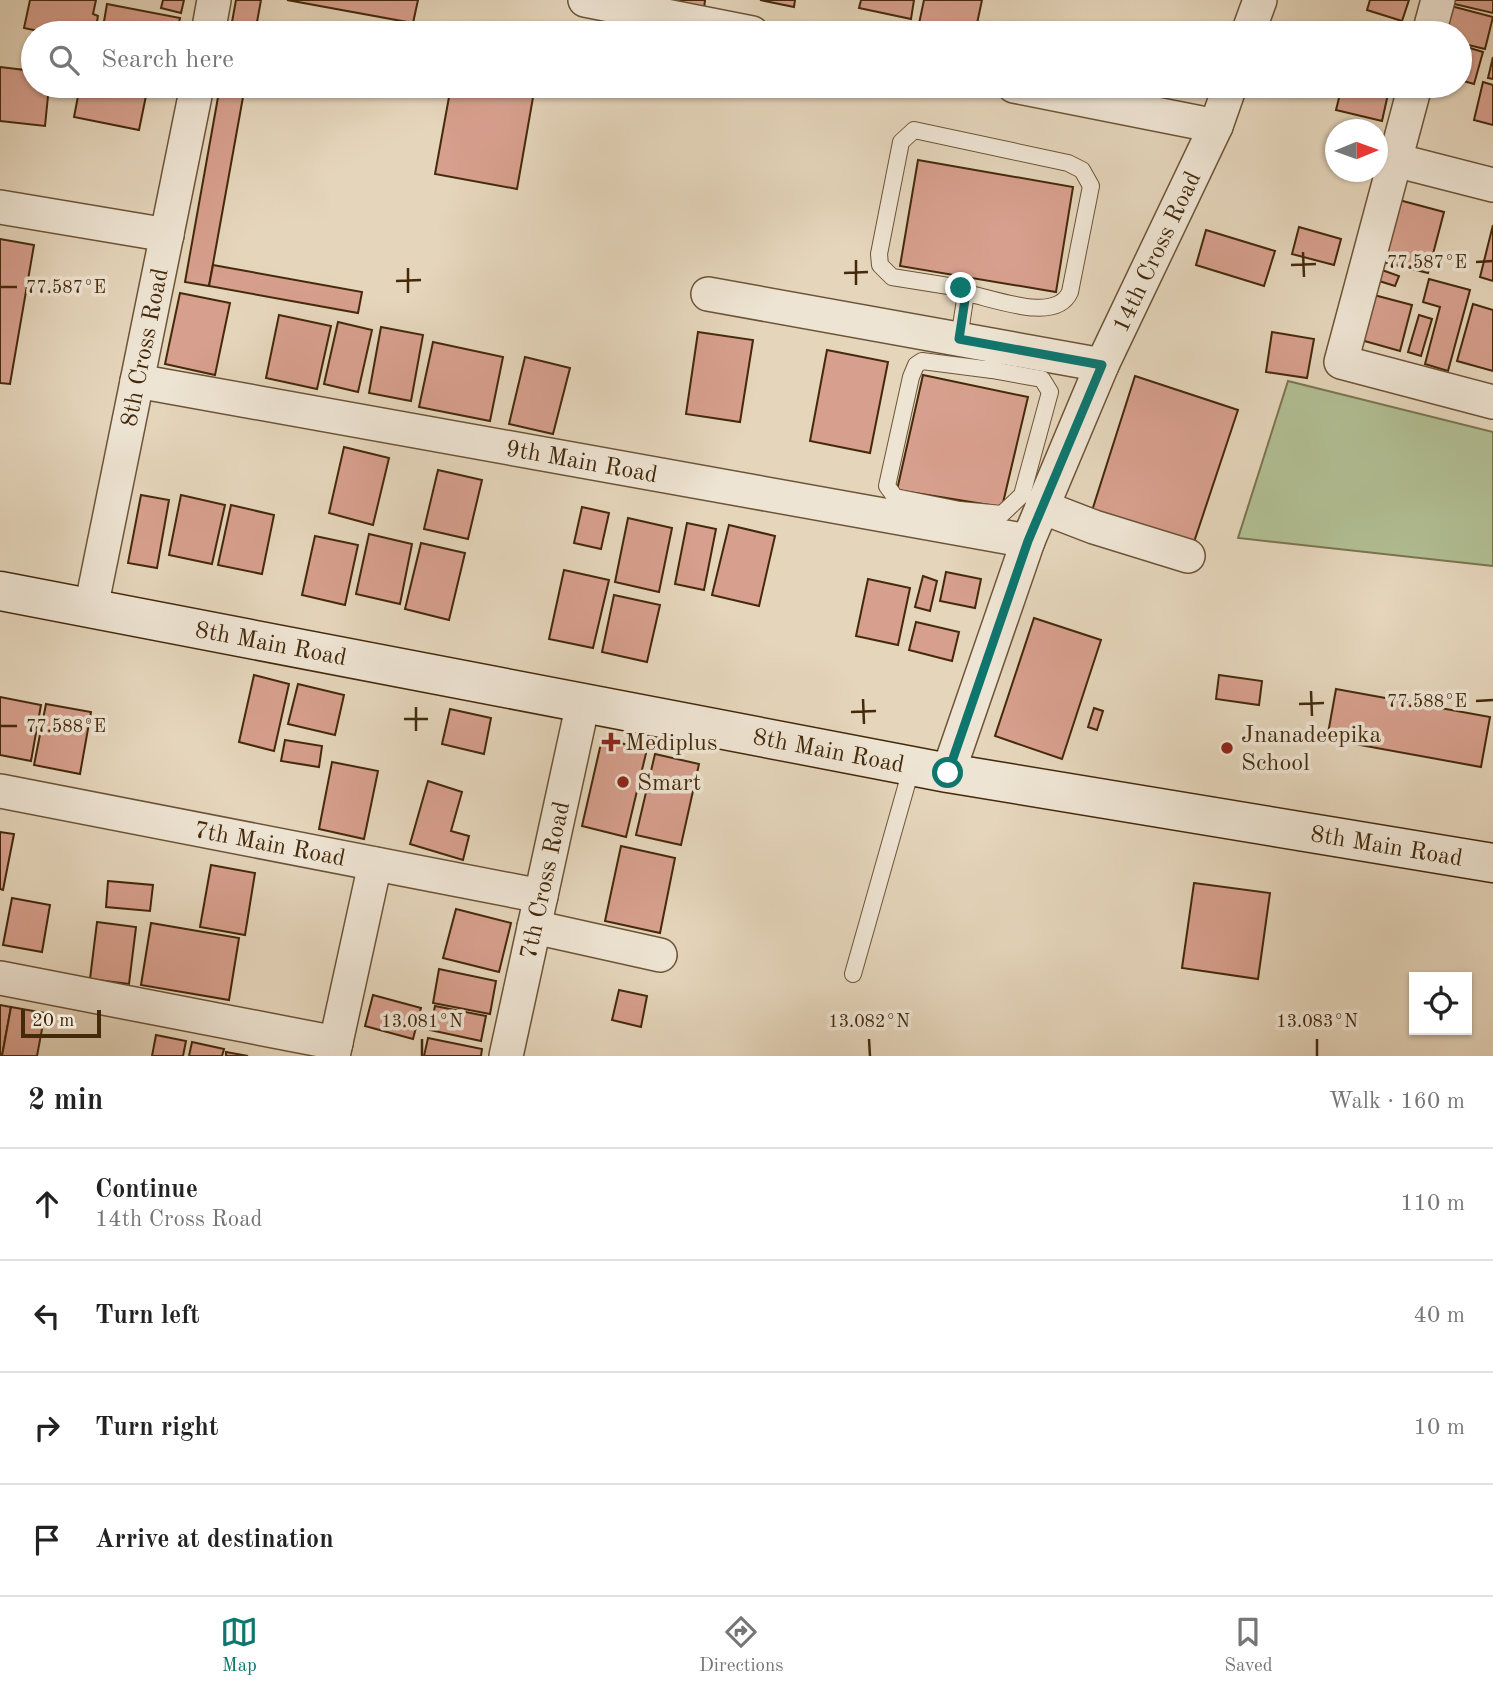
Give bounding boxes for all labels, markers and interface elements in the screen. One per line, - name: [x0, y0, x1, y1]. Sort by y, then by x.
- search box: [21, 21, 1472, 98]
- icon: search: [45, 41, 83, 79]
- text: Search here: [101, 47, 234, 73]
- north arrow: [1325, 119, 1388, 182]
- street label: 14th Cross Road: [1109, 168, 1206, 337]
- text: 77.587°E: [1387, 254, 1467, 272]
- street label: 8th Cross Road: [118, 266, 174, 429]
- route end: [945, 272, 976, 303]
- text: 77.587°E: [26, 279, 106, 297]
- street label: 9th Main Road: [504, 437, 659, 488]
- street label: 8th Main Road: [193, 619, 348, 671]
- text: 77.588°E: [1387, 693, 1467, 711]
- text: 77.588°E: [26, 718, 106, 736]
- place label: Jnanadeepika School: [1241, 724, 1382, 776]
- street label: 8th Main Road: [751, 726, 906, 778]
- place label: Mediplus: [625, 732, 717, 756]
- marker: Mediplus: [603, 734, 619, 750]
- marker: Jnanadeepika School: [1219, 740, 1235, 756]
- route start: [932, 757, 963, 788]
- place label: Smart: [637, 772, 701, 796]
- marker: Smart: [615, 774, 631, 790]
- street label: 7th Cross Road: [517, 799, 575, 962]
- street label: 7th Main Road: [192, 819, 347, 872]
- street label: 8th Main Road: [1309, 823, 1464, 872]
- map controls: [1409, 972, 1472, 1035]
- button: locate: [1409, 972, 1472, 1035]
- scale bar: [21, 1007, 102, 1039]
- text: 20 m: [32, 1012, 74, 1031]
- text: 13.081°N: [381, 1013, 463, 1031]
- text: 13.082°N: [828, 1013, 910, 1031]
- text: 13.083°N: [1276, 1013, 1358, 1031]
- text: 2 min: [28, 1086, 103, 1116]
- text: Walk · 160 m: [1329, 1090, 1465, 1113]
- text: Continue: [95, 1177, 198, 1203]
- icon: ahead: [28, 1185, 66, 1223]
- text: 110 m: [1400, 1192, 1465, 1215]
- text: 14th Cross Road: [95, 1208, 263, 1231]
- icon: left: [28, 1297, 66, 1335]
- text: Turn left: [95, 1303, 200, 1329]
- text: 40 m: [1414, 1304, 1465, 1327]
- icon: right: [28, 1409, 66, 1447]
- text: Turn right: [95, 1415, 218, 1441]
- text: 10 m: [1414, 1416, 1465, 1439]
- icon: arrive: [28, 1521, 66, 1559]
- text: Arrive at destination: [95, 1527, 334, 1553]
- tab: Map: [220, 1613, 258, 1678]
- tab: Directions: [699, 1613, 784, 1678]
- tab: Saved: [1224, 1613, 1273, 1678]

